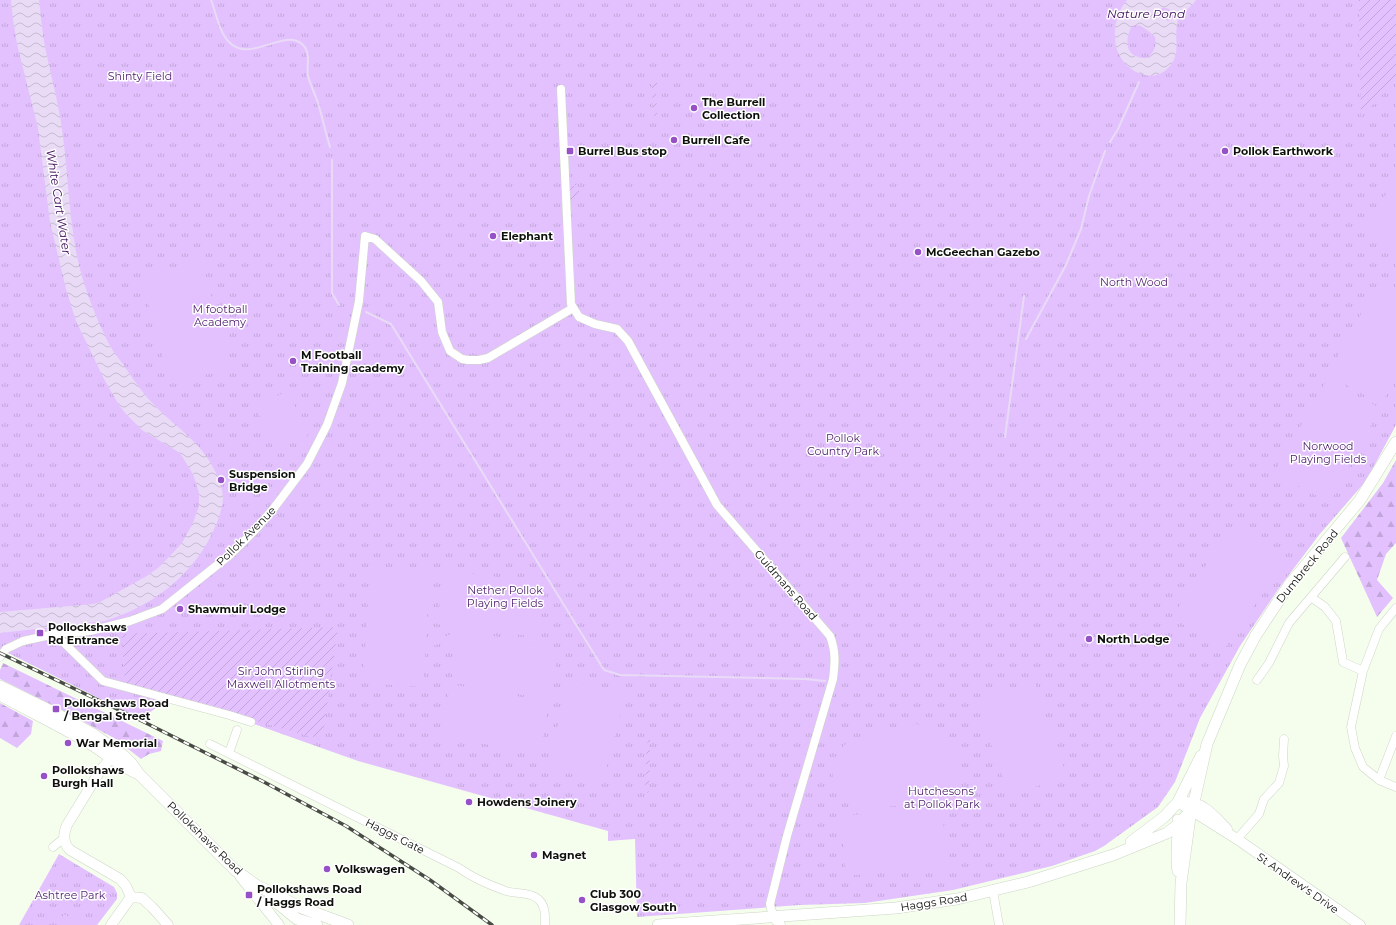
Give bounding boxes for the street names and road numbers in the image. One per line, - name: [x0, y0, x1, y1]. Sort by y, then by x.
- street label: Pollok Avenue: [213, 503, 279, 569]
- street label: Dumbreck Road: [1273, 526, 1341, 606]
- street label: Guidmans Road: [752, 547, 820, 623]
- street label: Pollokshaws Road: [164, 798, 246, 878]
- street label: Haggs Gate: [363, 815, 427, 857]
- street label: St Andrew's Drive: [1254, 850, 1342, 917]
- street label: Haggs Road: [900, 890, 968, 914]

